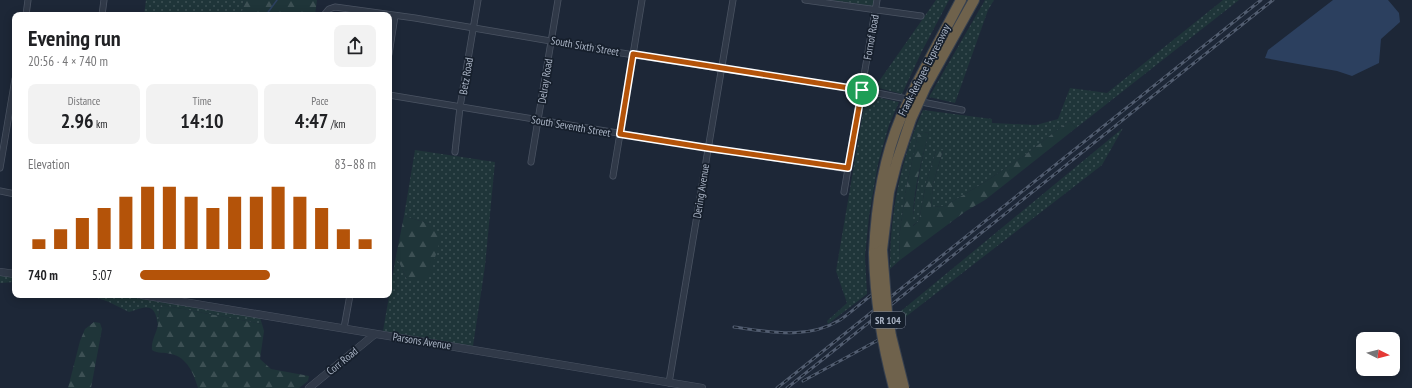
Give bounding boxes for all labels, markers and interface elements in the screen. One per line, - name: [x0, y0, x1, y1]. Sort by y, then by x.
- street label: Fornof Road: [860, 13, 882, 61]
- street label: Frank-Refugee Expressway: [895, 21, 954, 118]
- text: Evening run: [28, 24, 121, 52]
- button: share: [334, 25, 376, 67]
- street label: South Sixth Street: [550, 33, 620, 59]
- text: 20:56 · 4 × 740 m: [28, 53, 108, 70]
- street label: Betz Road: [456, 56, 476, 96]
- street label: Delray Road: [535, 57, 555, 104]
- pin: [845, 73, 879, 107]
- icon: arrive: [851, 79, 873, 101]
- text: Distance: [68, 94, 100, 108]
- text: Time: [192, 94, 212, 108]
- text: Pace: [311, 94, 329, 108]
- text: 2.96: [61, 108, 94, 134]
- text: 14:10: [180, 108, 224, 134]
- text: 4:47: [295, 108, 328, 134]
- street label: South Seventh Street: [530, 112, 612, 140]
- text: km: [94, 117, 107, 131]
- text: /km: [328, 117, 345, 131]
- text: Elevation: [28, 156, 70, 173]
- text: 83–88 m: [334, 156, 376, 173]
- street label: Dering Avenue: [690, 162, 712, 219]
- text: 740 m: [28, 267, 58, 284]
- text: 5:07: [92, 267, 112, 284]
- road number: SR 104: [871, 312, 905, 328]
- street label: Parsons Avenue: [392, 329, 453, 353]
- north arrow: [1356, 332, 1400, 376]
- map controls: [1356, 332, 1400, 376]
- street label: Corr Road: [323, 344, 361, 378]

